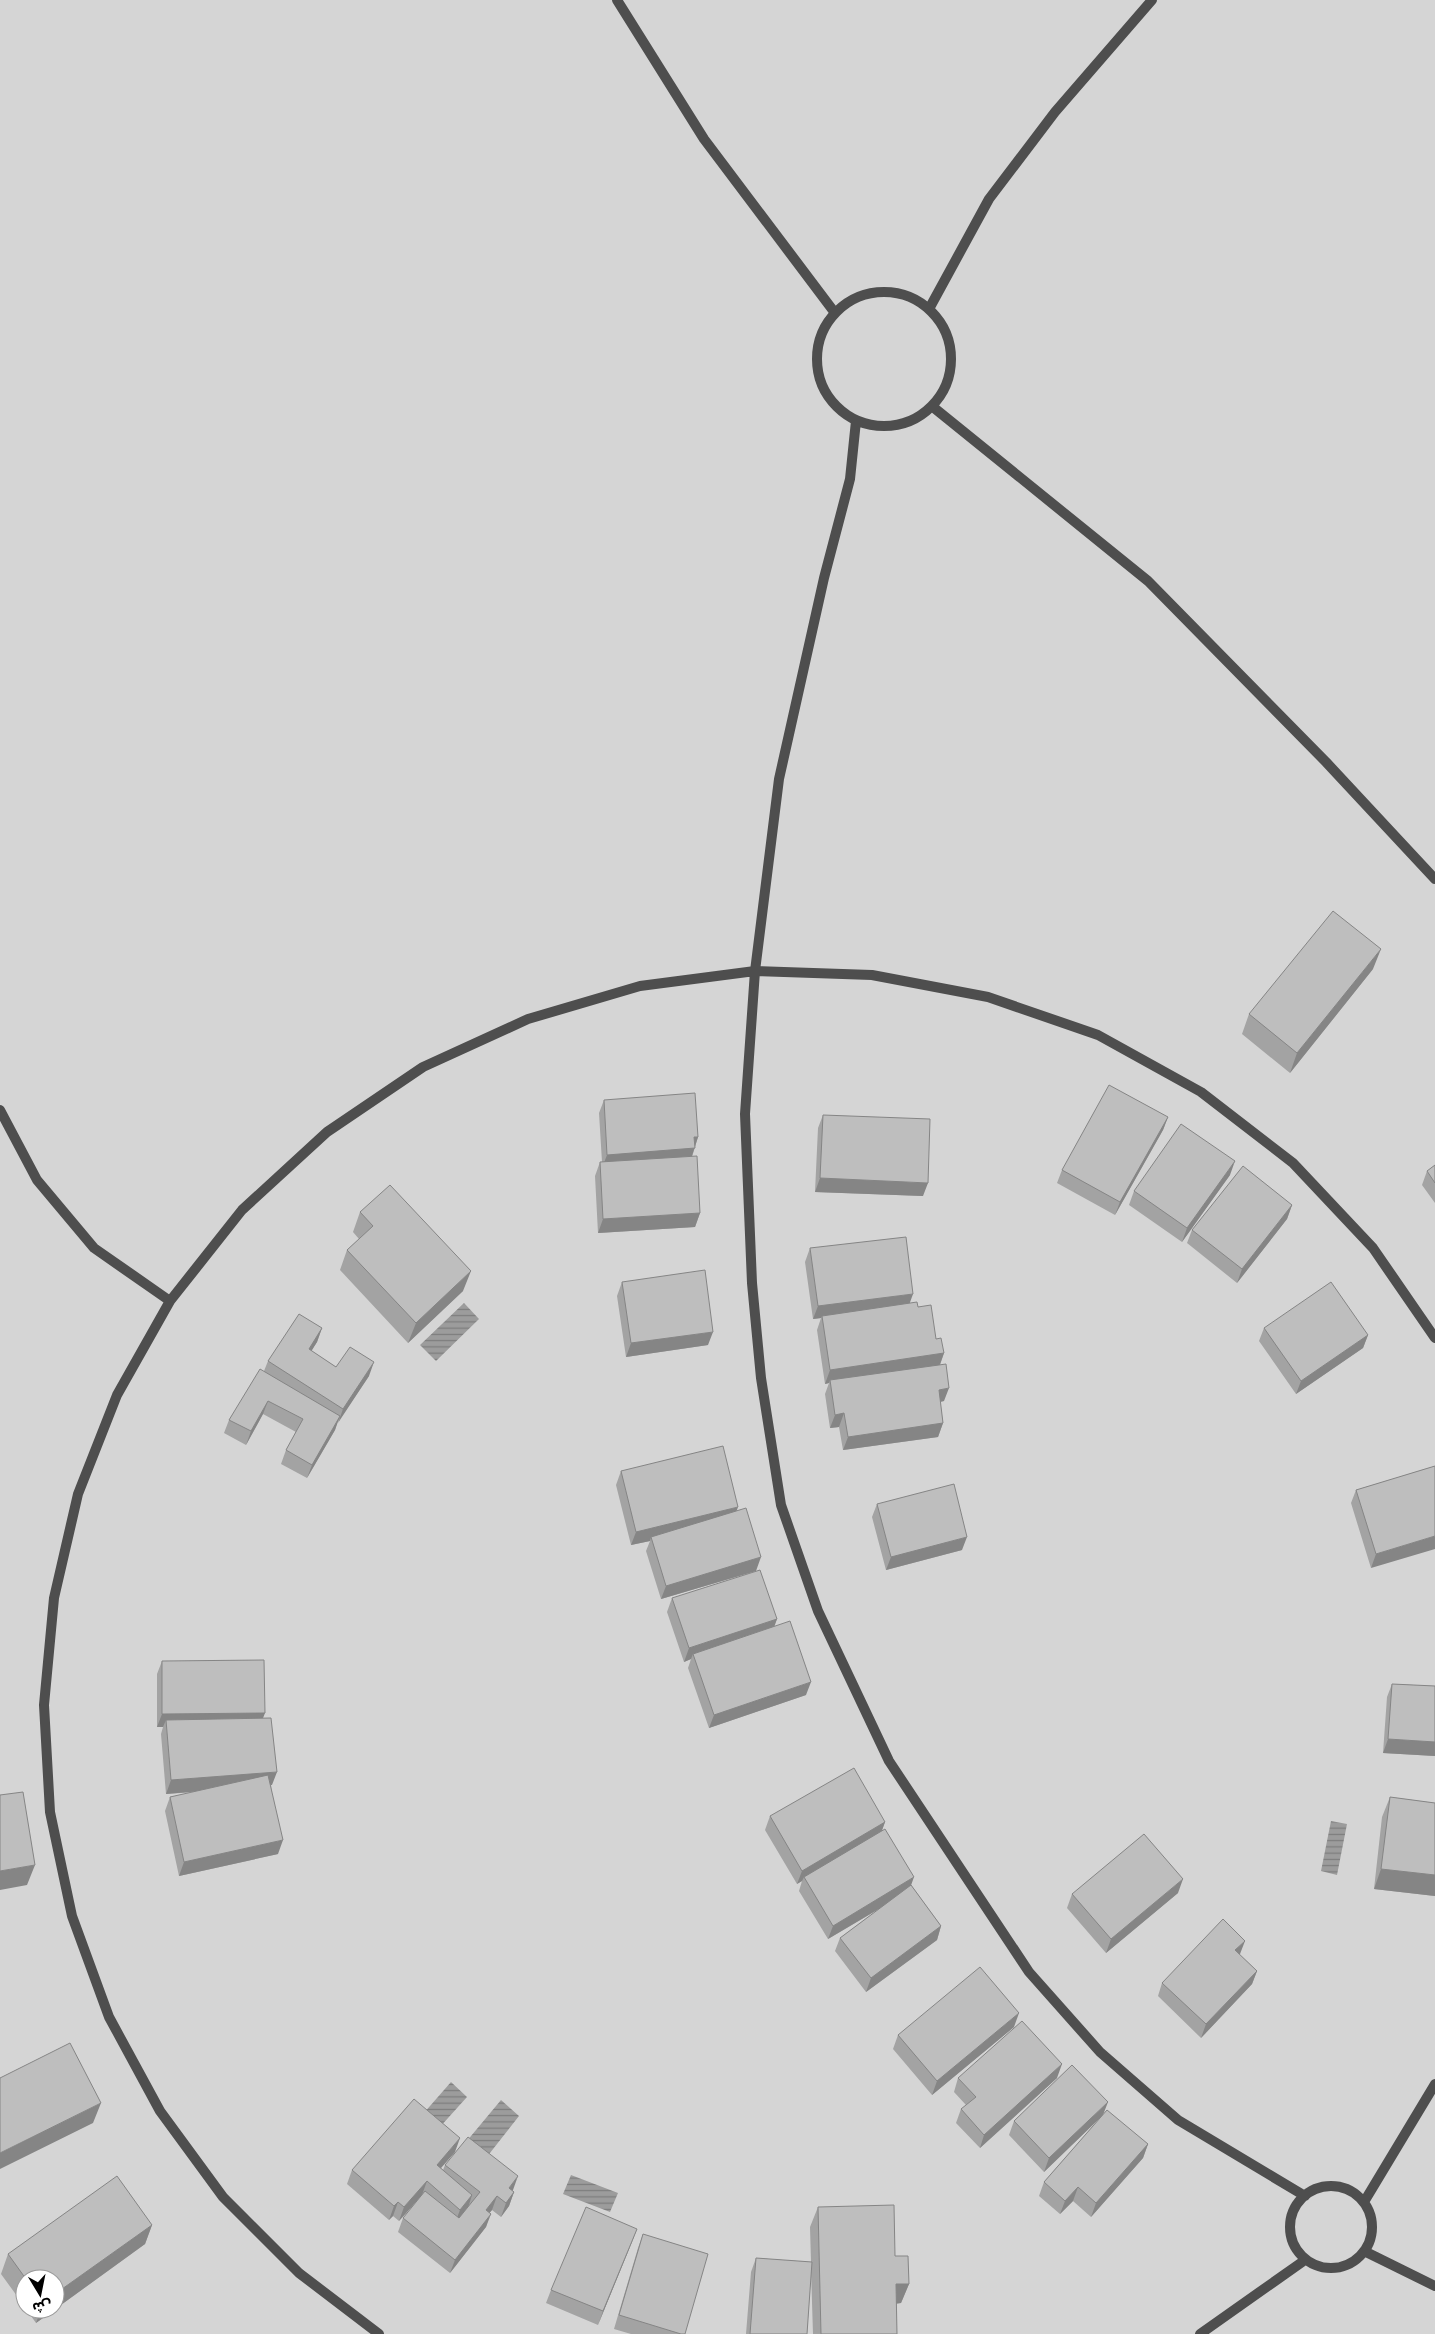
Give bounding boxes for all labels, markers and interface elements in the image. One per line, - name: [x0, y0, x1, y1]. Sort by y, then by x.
- north arrow: [15, 2269, 65, 2319]
- text: ش: [31, 2296, 53, 2318]

